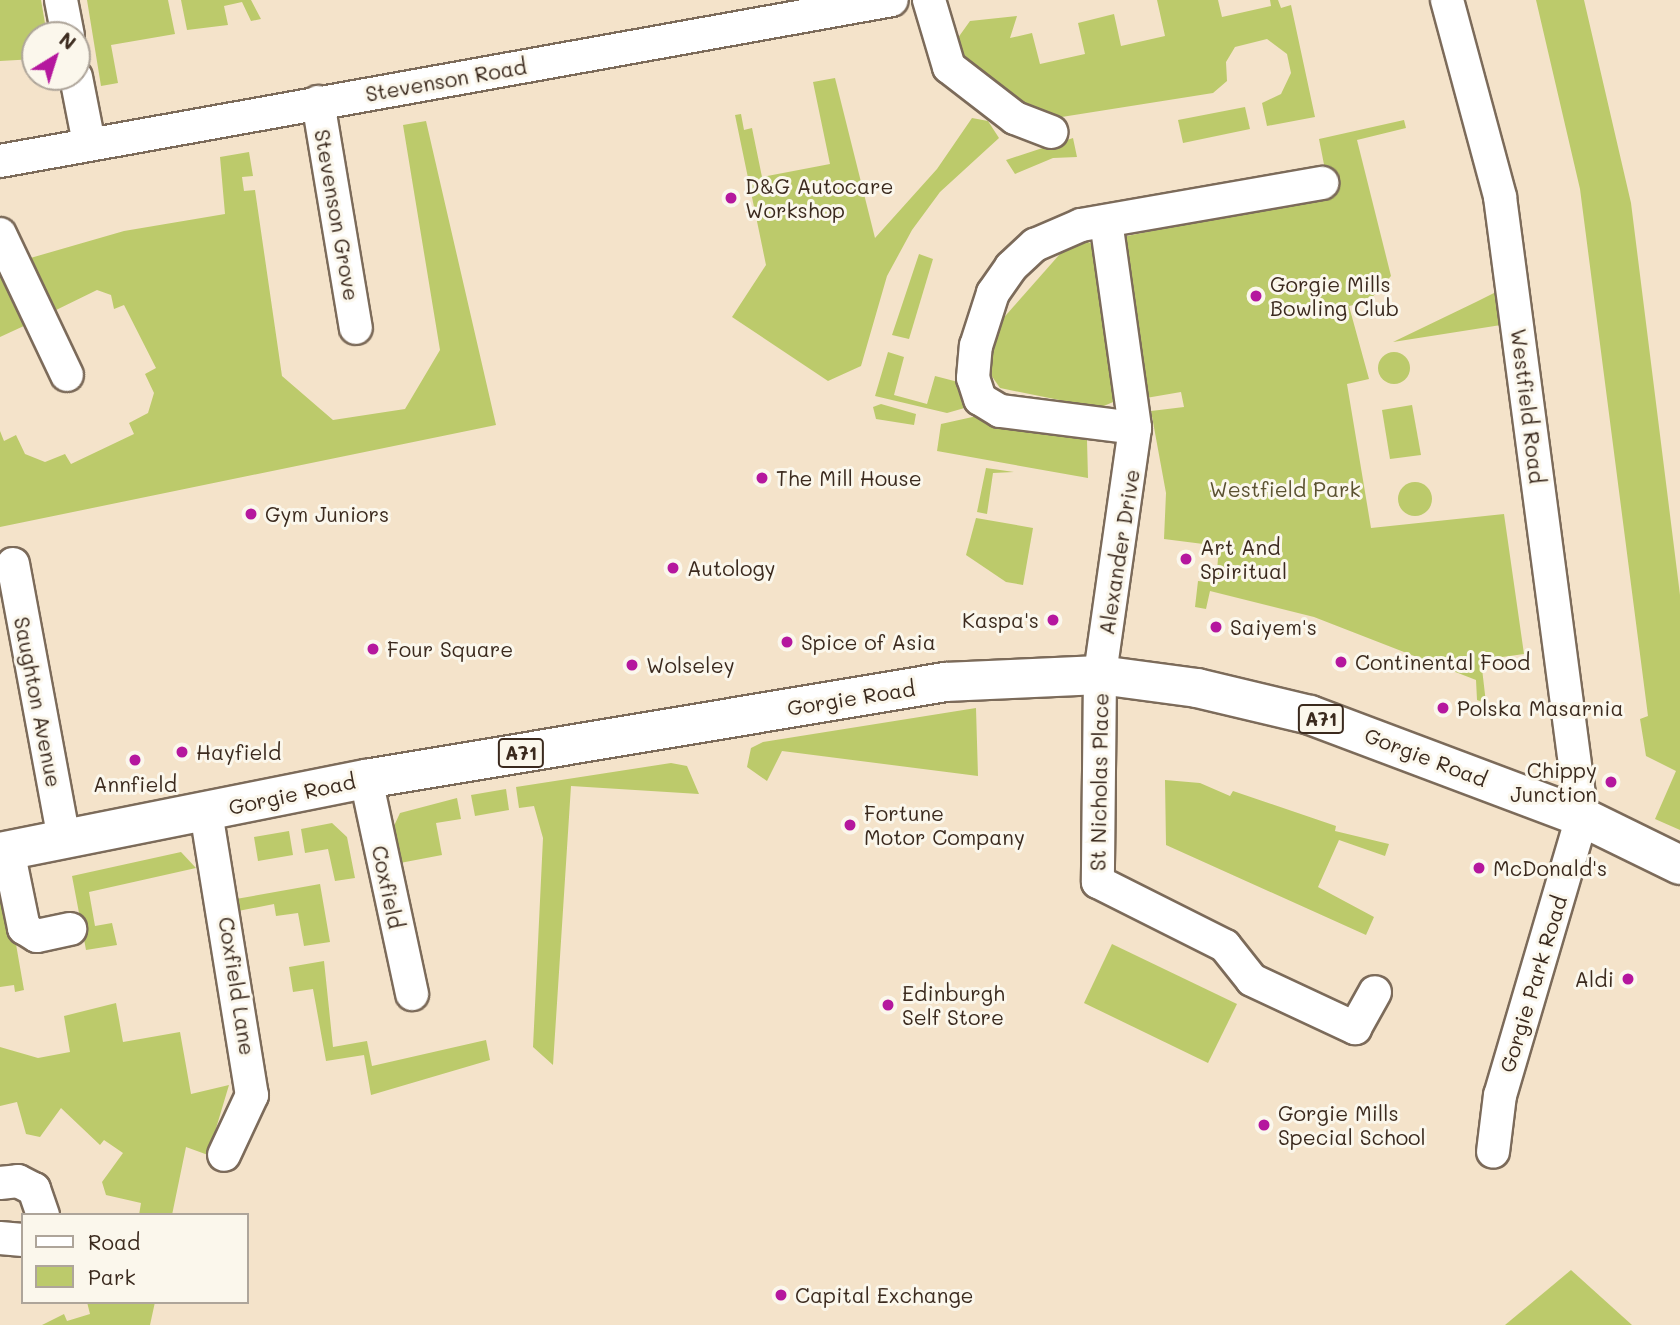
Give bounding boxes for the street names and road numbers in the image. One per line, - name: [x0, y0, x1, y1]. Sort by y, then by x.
- street label: Stevenson Road: [363, 53, 529, 107]
- street label: Stevenson Grove: [310, 127, 364, 303]
- street label: Westfield Road: [1506, 327, 1550, 485]
- street label: Alexander Drive: [1093, 467, 1145, 637]
- street label: Saughton Avenue: [9, 615, 67, 789]
- street label: Gorgie Road: [785, 675, 917, 721]
- street label: St Nicholas Place: [1085, 693, 1113, 871]
- road number: A71: [1296, 704, 1346, 734]
- street label: Gorgie Road: [1361, 722, 1491, 792]
- road number: A71: [496, 738, 546, 768]
- street label: Gorgie Road: [226, 768, 358, 820]
- street label: Coxfield: [367, 843, 409, 931]
- street label: Gorgie Park Road: [1494, 893, 1572, 1075]
- street label: Coxfield Lane: [214, 915, 260, 1057]

